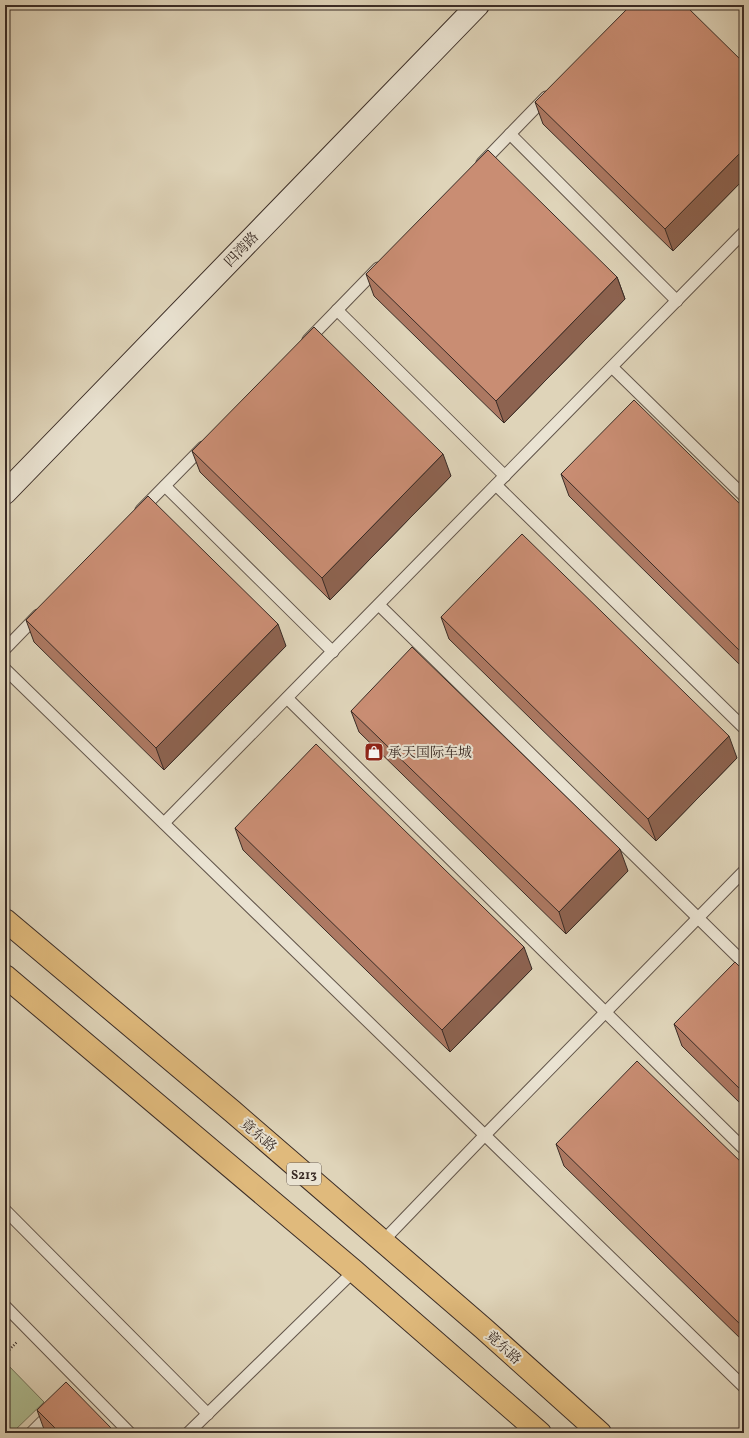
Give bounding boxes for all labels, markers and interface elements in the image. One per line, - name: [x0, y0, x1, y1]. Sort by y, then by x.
- street label: 四湾路: [221, 228, 264, 272]
- shop icon: 承天国际车城: [363, 741, 385, 763]
- place label: 承天国际车城: [388, 744, 472, 763]
- street label: 竟东路: [236, 1115, 280, 1157]
- road number: S213: [287, 1163, 321, 1185]
- street label: 竟东路: [481, 1327, 525, 1369]

